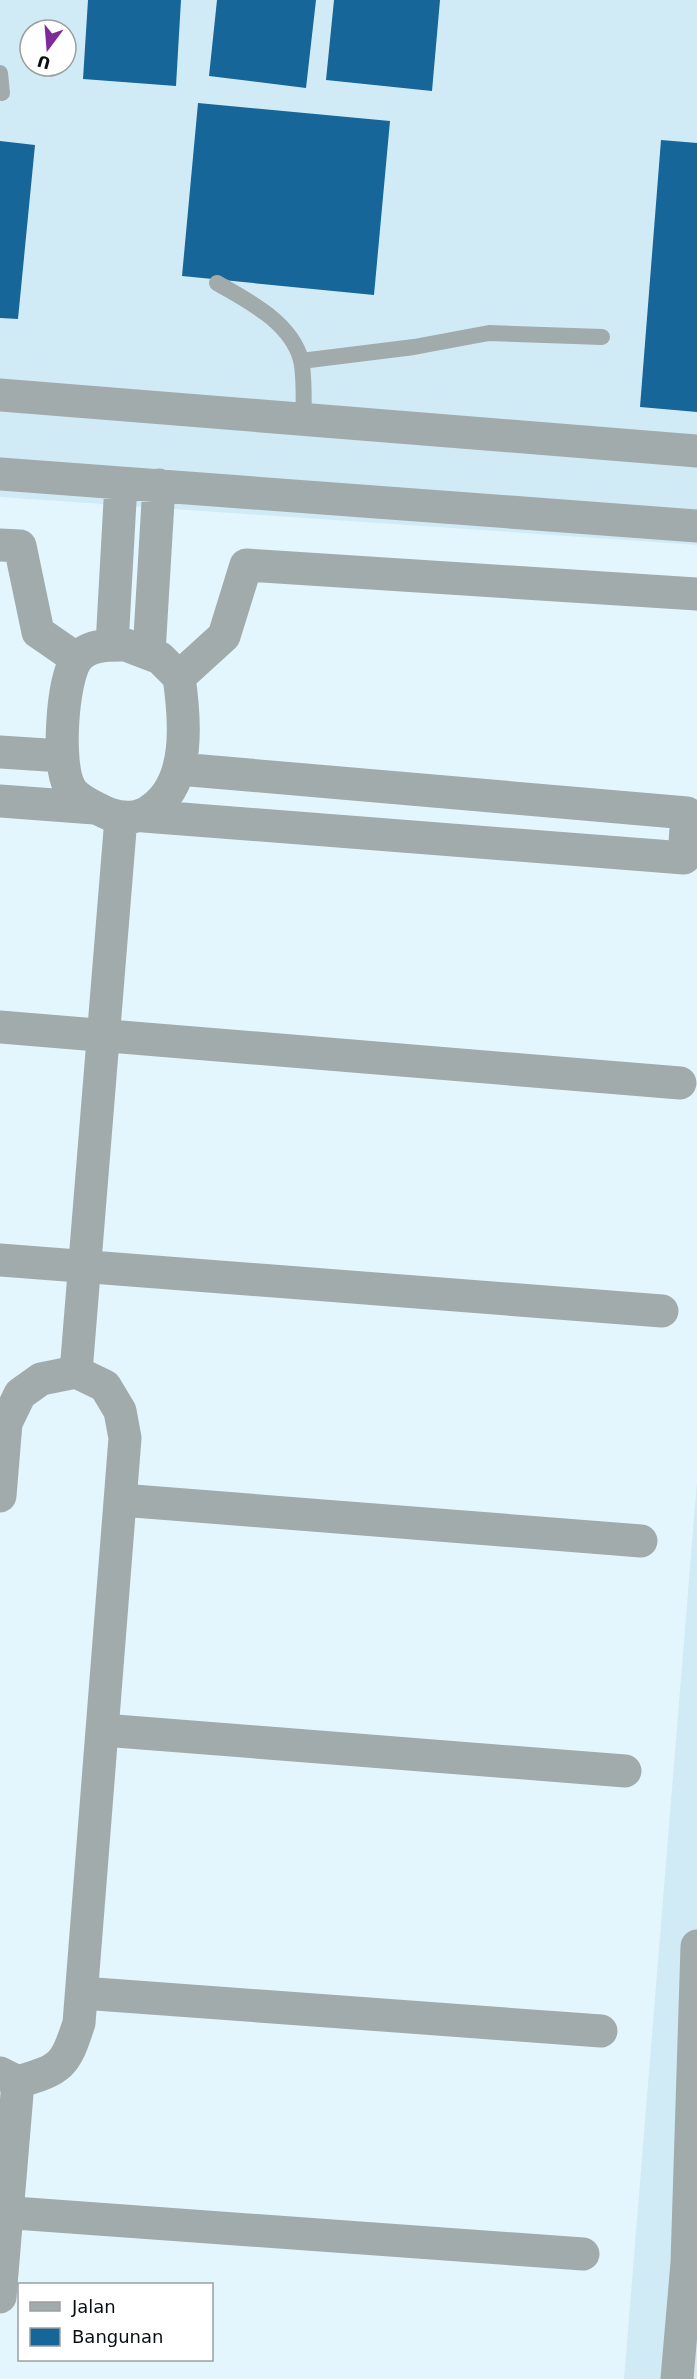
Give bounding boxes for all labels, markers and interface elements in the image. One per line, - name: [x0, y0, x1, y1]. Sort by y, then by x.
- north arrow: [18, 18, 78, 78]
- text: U: [35, 51, 53, 73]
- legend: [18, 2283, 213, 2361]
- text: Jalan: [71, 2296, 116, 2317]
- text: Bangunan: [72, 2326, 163, 2347]

